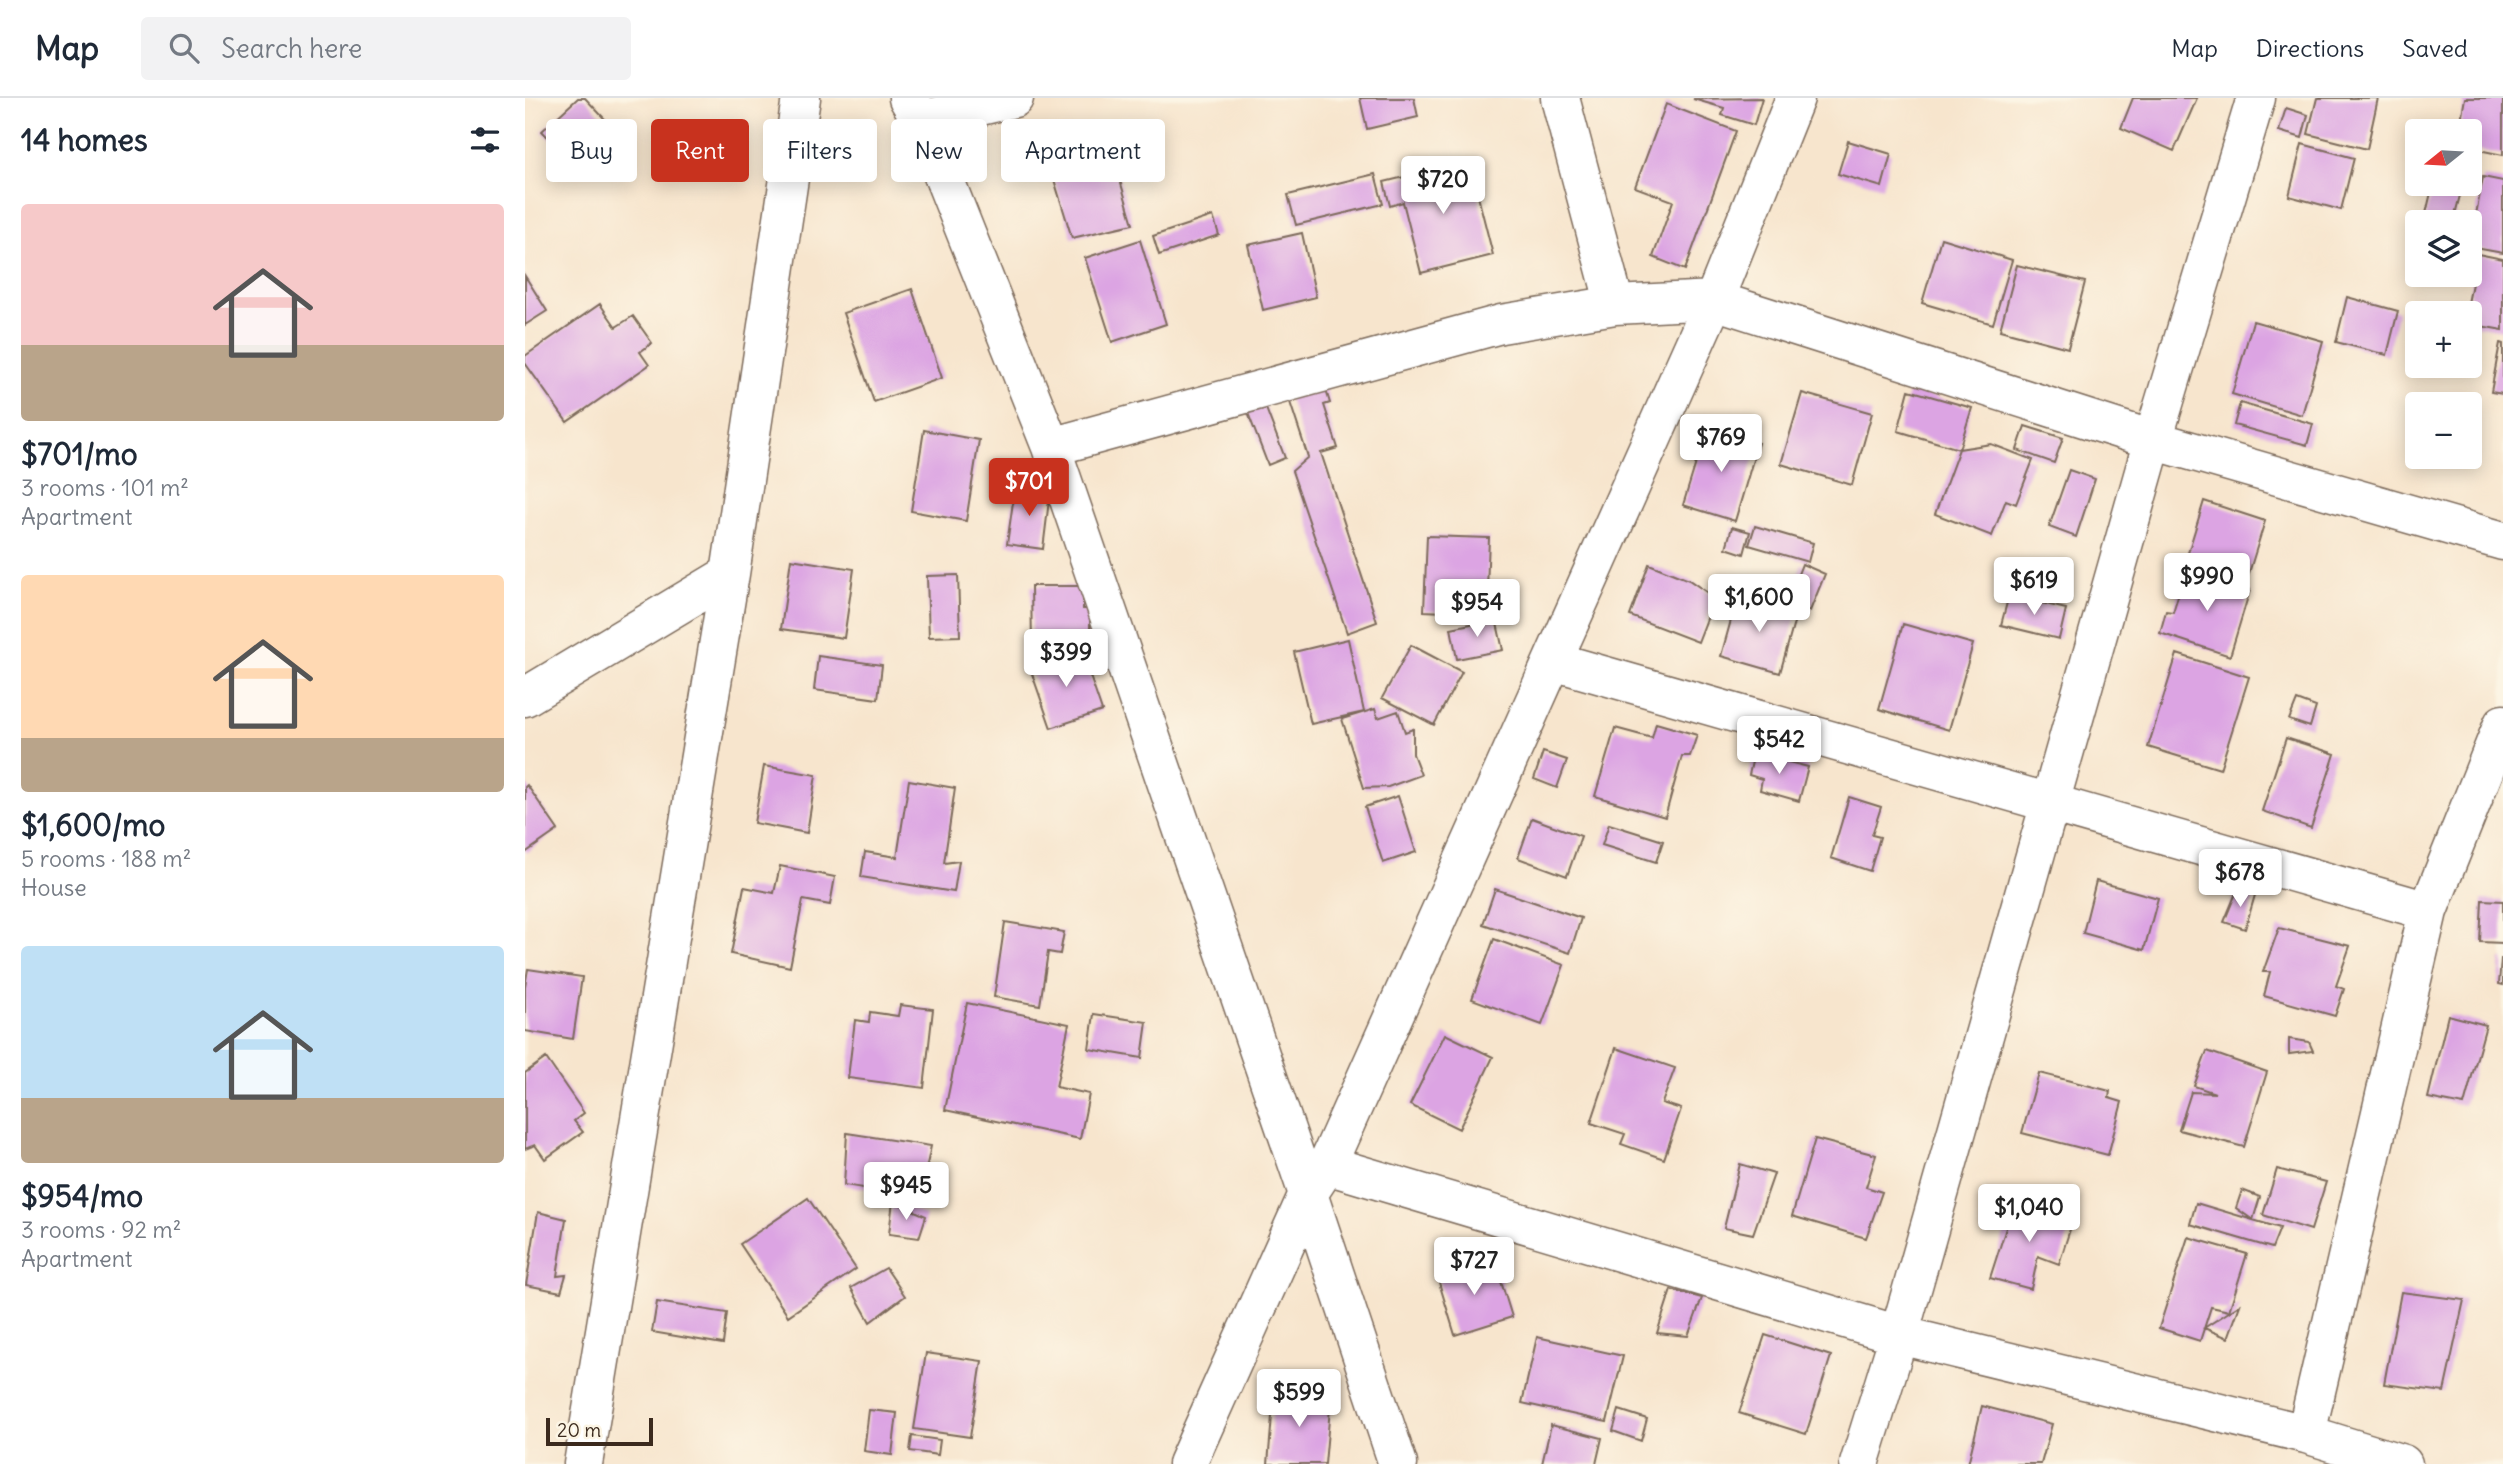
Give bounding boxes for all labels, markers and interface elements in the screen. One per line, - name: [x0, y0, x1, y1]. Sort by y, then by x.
- search box: [141, 17, 631, 80]
- text: Map: [35, 27, 99, 69]
- icon: search: [165, 29, 203, 67]
- text: Search here: [221, 32, 362, 65]
- text: Map: [2171, 33, 2218, 63]
- text: Directions: [2256, 33, 2364, 63]
- text: Saved: [2402, 33, 2468, 63]
- chip: Buy: [546, 119, 637, 182]
- chip: Rent: [651, 119, 749, 182]
- chip: Filters: [763, 119, 877, 182]
- chip: New: [891, 119, 987, 182]
- chip: Apartment: [1001, 119, 1165, 182]
- north arrow: [2405, 119, 2481, 196]
- map controls: [2405, 119, 2482, 469]
- text: 14 homes: [21, 121, 148, 159]
- icon: filters: [466, 121, 504, 159]
- pin: $720: [1402, 156, 1484, 216]
- text: $720: [1417, 164, 1469, 193]
- button: layers: [2405, 210, 2482, 287]
- icon: home: [200, 250, 326, 376]
- button: +: [2405, 301, 2482, 378]
- button: −: [2405, 392, 2482, 469]
- pin: $769: [1680, 414, 1762, 474]
- text: $769: [1696, 422, 1746, 451]
- text: $701/mo: [21, 435, 138, 473]
- pin: $701: [988, 458, 1070, 518]
- text: $701: [1005, 466, 1053, 495]
- text: 3 rooms · 101 m²: [21, 473, 189, 502]
- text: Apartment: [21, 502, 133, 531]
- pin: $990: [2166, 554, 2248, 613]
- pin: $619: [1993, 558, 2075, 617]
- text: $990: [2180, 561, 2234, 590]
- text: $619: [2010, 565, 2058, 594]
- pin: $1,600: [1702, 574, 1816, 634]
- pin: $954: [1436, 580, 1518, 639]
- text: $1,600: [1724, 582, 1794, 611]
- text: $954: [1451, 587, 1503, 616]
- icon: home: [200, 621, 326, 747]
- pin: $399: [1025, 630, 1107, 689]
- text: $399: [1040, 637, 1092, 666]
- pin: $542: [1738, 716, 1820, 776]
- text: $542: [1753, 724, 1805, 753]
- text: $1,600/mo: [21, 806, 165, 844]
- text: 5 rooms · 188 m²: [21, 844, 191, 873]
- pin: $678: [2199, 850, 2281, 909]
- text: $678: [2215, 857, 2265, 886]
- text: House: [21, 873, 87, 902]
- icon: home: [200, 992, 326, 1118]
- pin: $945: [865, 1162, 947, 1222]
- text: $945: [880, 1170, 932, 1199]
- text: $954/mo: [21, 1177, 143, 1215]
- pin: $1,040: [1972, 1184, 2086, 1244]
- text: $1,040: [1994, 1192, 2064, 1221]
- text: 3 rooms · 92 m²: [21, 1215, 181, 1244]
- pin: $727: [1433, 1238, 1515, 1297]
- text: Apartment: [21, 1244, 133, 1273]
- text: $727: [1450, 1245, 1498, 1274]
- pin: $599: [1258, 1370, 1340, 1429]
- text: $599: [1273, 1377, 1325, 1406]
- scale bar: [546, 1415, 653, 1447]
- text: 20 m: [557, 1418, 601, 1442]

